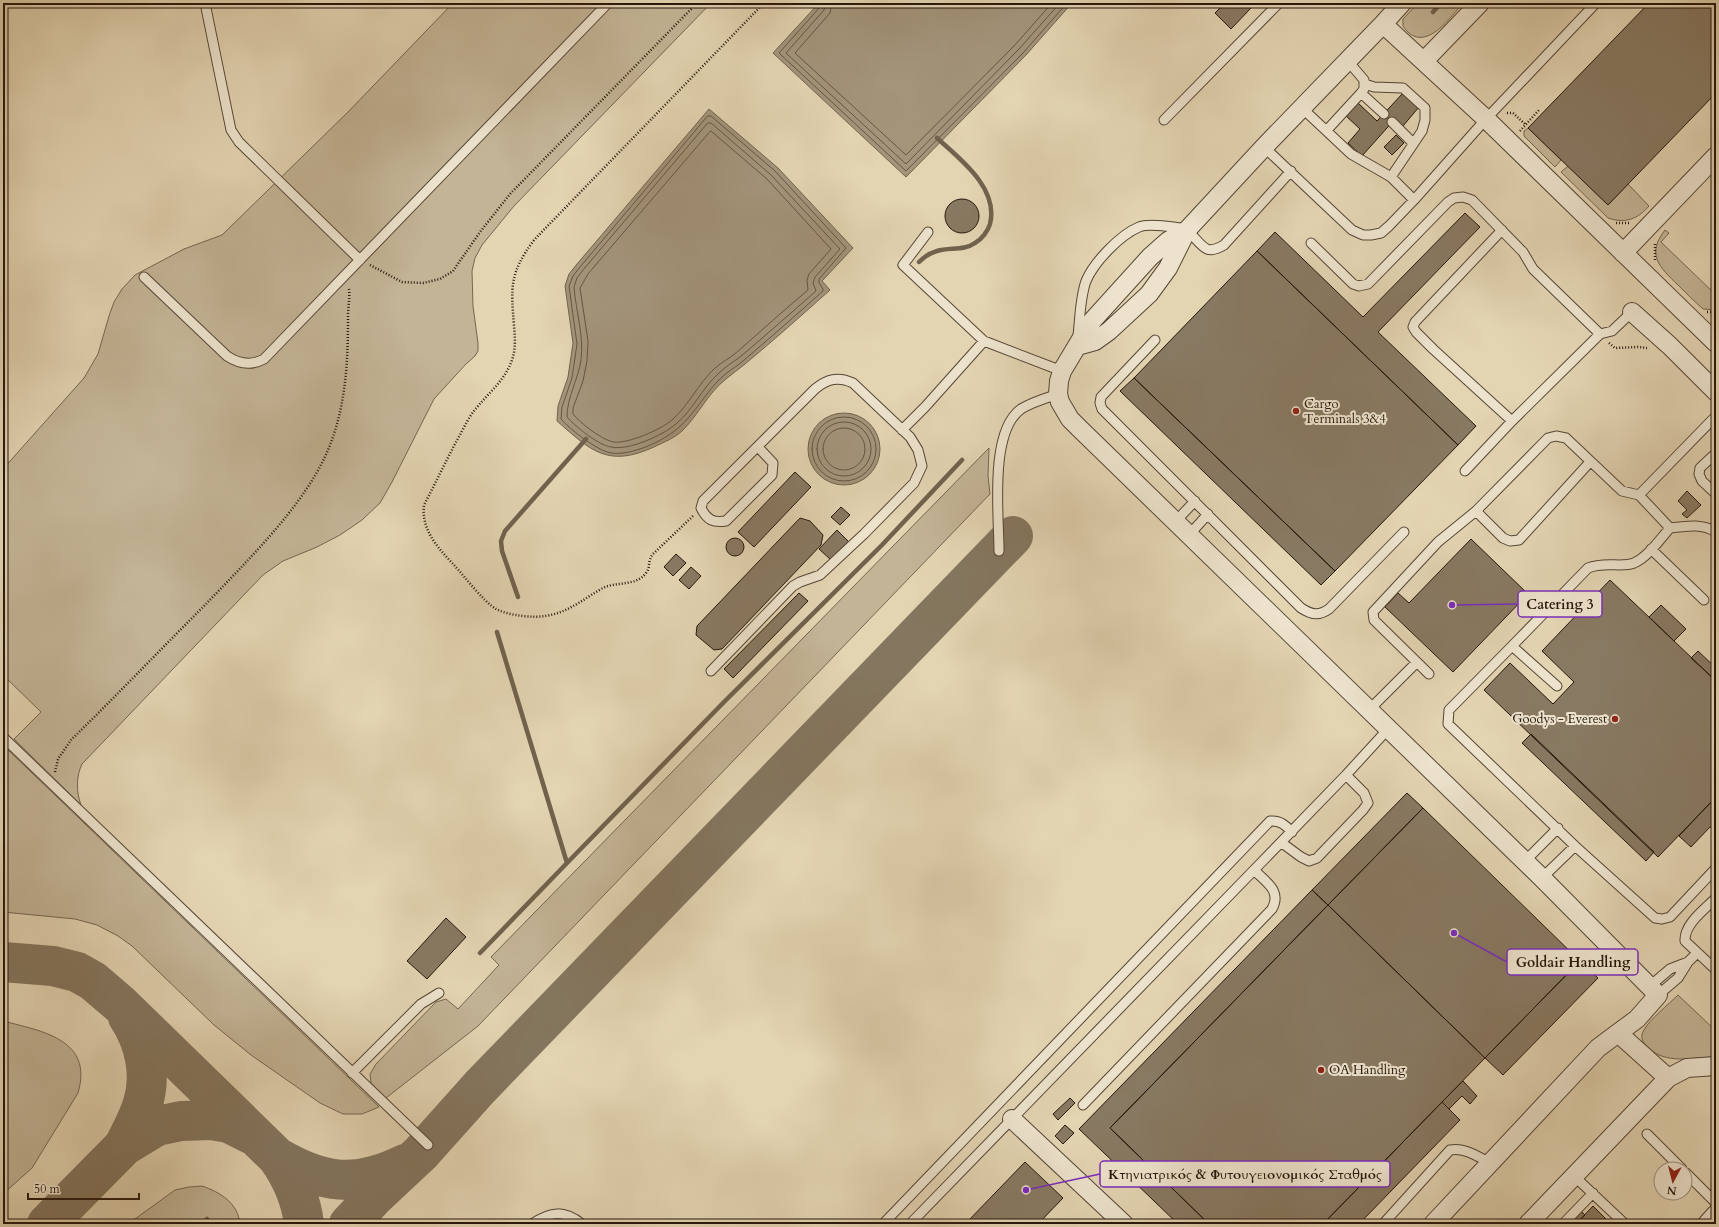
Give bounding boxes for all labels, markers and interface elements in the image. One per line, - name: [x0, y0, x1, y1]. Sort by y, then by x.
- place label: Cargo Terminals 3&4: [1304, 395, 1386, 428]
- marker: Cargo Terminals 3&4: [1291, 406, 1301, 416]
- callout: Catering 3: [1518, 591, 1602, 617]
- text: Catering 3: [1526, 595, 1594, 614]
- place label: Goodys - Everest: [1512, 710, 1607, 728]
- marker: Goodys - Everest: [1610, 714, 1620, 724]
- callout: Goldair Handling: [1507, 949, 1638, 975]
- text: Goldair Handling: [1516, 953, 1631, 972]
- place label: OA Handling: [1329, 1061, 1406, 1079]
- marker: OA Handling: [1316, 1065, 1326, 1075]
- callout: Κτηνιατρικός & Φυτουγειονομικός Σταθμός: [1100, 1161, 1390, 1187]
- north arrow: [1653, 1161, 1693, 1201]
- text: Κτηνιατρικός & Φυτουγειονομικός Σταθμός: [1108, 1165, 1382, 1184]
- scale bar: [28, 1175, 139, 1201]
- text: 50 m: [34, 1181, 61, 1197]
- text: N: [1666, 1182, 1677, 1198]

